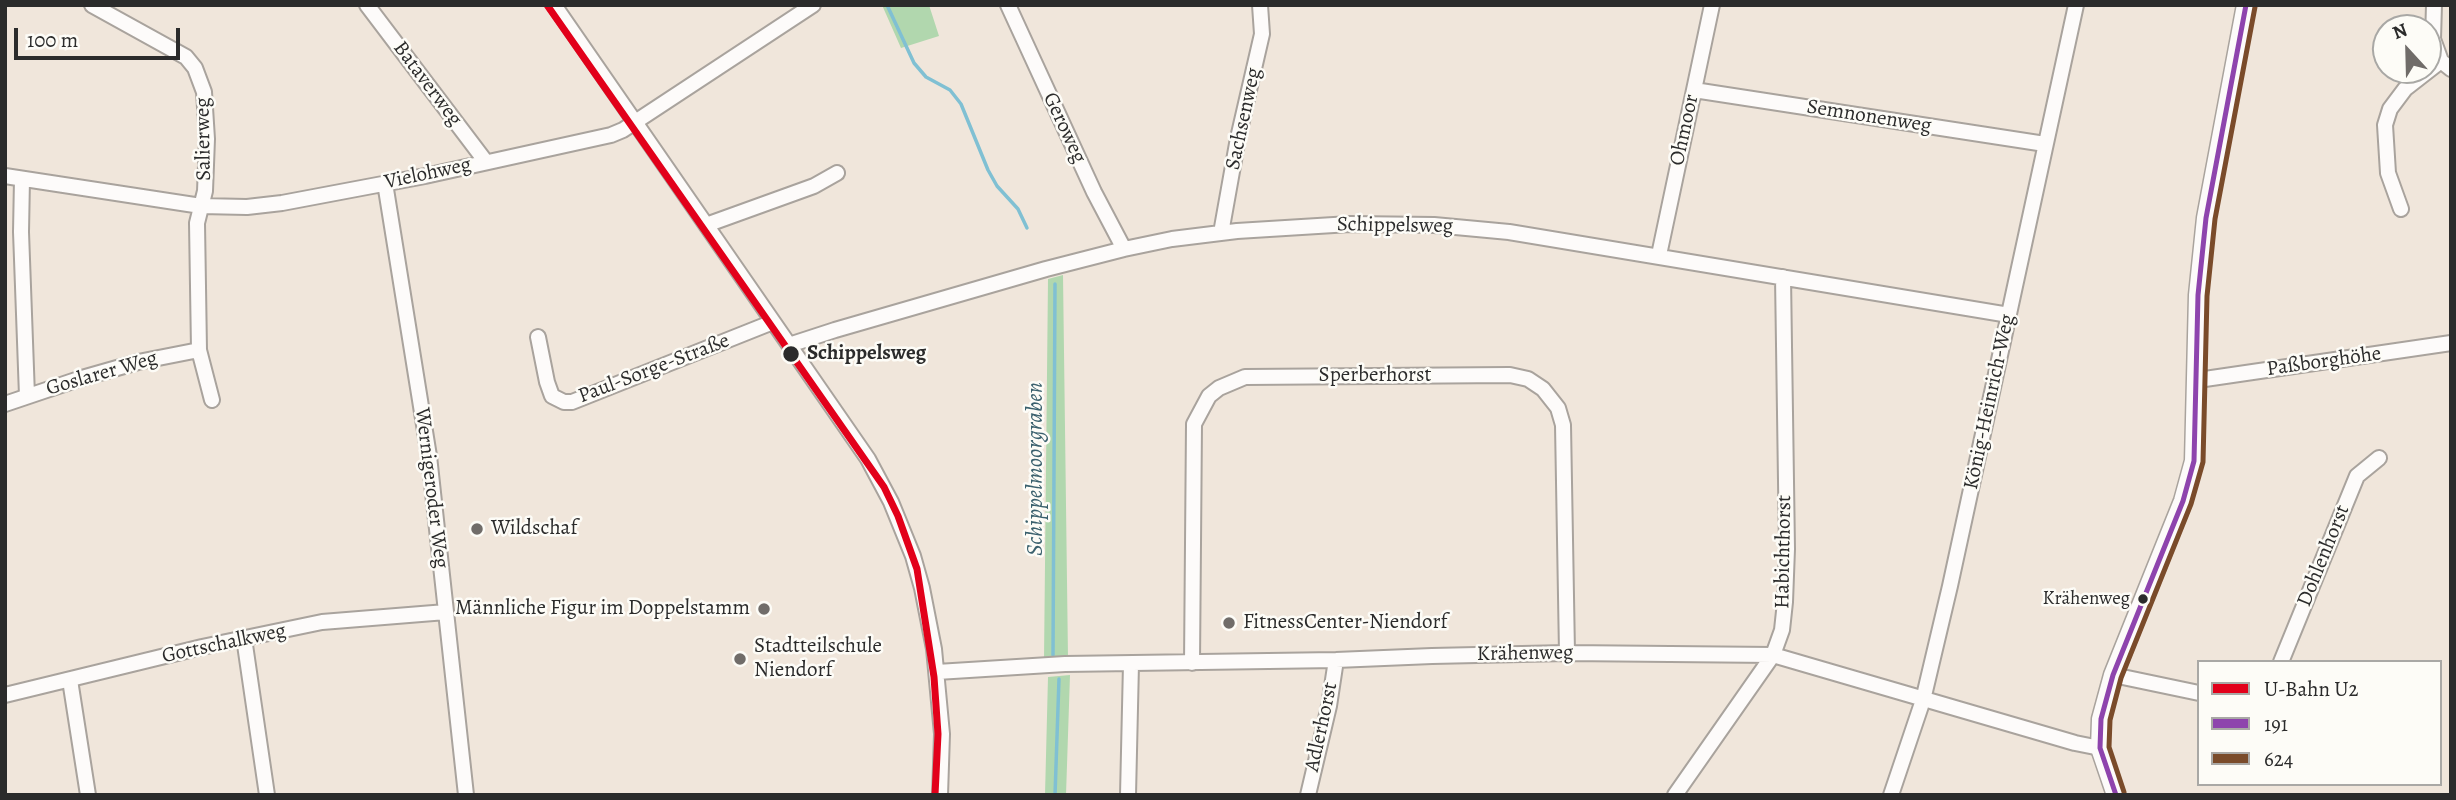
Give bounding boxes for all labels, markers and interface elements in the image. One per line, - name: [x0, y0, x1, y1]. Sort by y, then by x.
- scale bar: [18, 14, 184, 58]
- north arrow: [2372, 14, 2442, 84]
- text: N: [2389, 17, 2411, 46]
- text: 100 m: [27, 26, 78, 54]
- street label: Bataverweg: [387, 37, 467, 131]
- street label: Sachsenweg: [1221, 66, 1267, 172]
- street label: Geroweg: [1037, 89, 1091, 167]
- street label: Ohmoor: [1665, 92, 1705, 168]
- street label: Semnonenweg: [1805, 95, 1933, 139]
- street label: Salierweg: [191, 97, 217, 181]
- street label: Vielohweg: [382, 153, 474, 195]
- street label: Schippelsweg: [1337, 212, 1453, 240]
- street label: König-Heinrich-Weg: [1959, 312, 2021, 492]
- street label: Paul-Sorge-Straße: [575, 329, 733, 409]
- place label: Schippelsweg: [807, 341, 926, 367]
- street label: Paßborghöhe: [2265, 341, 2383, 383]
- marker: Schippelsweg: [781, 344, 801, 364]
- street label: Goslarer Weg: [43, 346, 161, 402]
- street label: Sperberhorst: [1319, 363, 1431, 389]
- water label: Schippelmoorgraben: [1022, 382, 1050, 556]
- street label: Wernigeroder Weg: [409, 406, 453, 570]
- street label: Habichthorst: [1770, 495, 1798, 609]
- street label: Dohlenhorst: [2292, 501, 2356, 611]
- place label: Wildschaf: [491, 516, 577, 542]
- marker: Wildschaf: [469, 521, 485, 537]
- place label: Krähenweg: [2042, 588, 2130, 610]
- marker: Krähenweg: [2136, 592, 2150, 606]
- place label: Männliche Figur im Doppelstamm: [455, 596, 750, 622]
- marker: Männliche Figur im Doppelstamm: [756, 601, 772, 617]
- place label: FitnessCenter-Niendorf: [1243, 610, 1447, 636]
- marker: FitnessCenter-Niendorf: [1221, 615, 1237, 631]
- street label: Gottschalkweg: [160, 619, 288, 669]
- place label: Stadtteilschule Niendorf: [754, 634, 882, 684]
- street label: Krähenweg: [1476, 641, 1574, 667]
- marker: Stadtteilschule Niendorf: [732, 651, 748, 667]
- legend: [2197, 660, 2442, 786]
- text: U-Bahn U2: [2264, 675, 2359, 703]
- street label: Adlerhorst: [1300, 680, 1344, 774]
- text: 191: [2264, 710, 2288, 738]
- text: 624: [2264, 745, 2293, 773]

